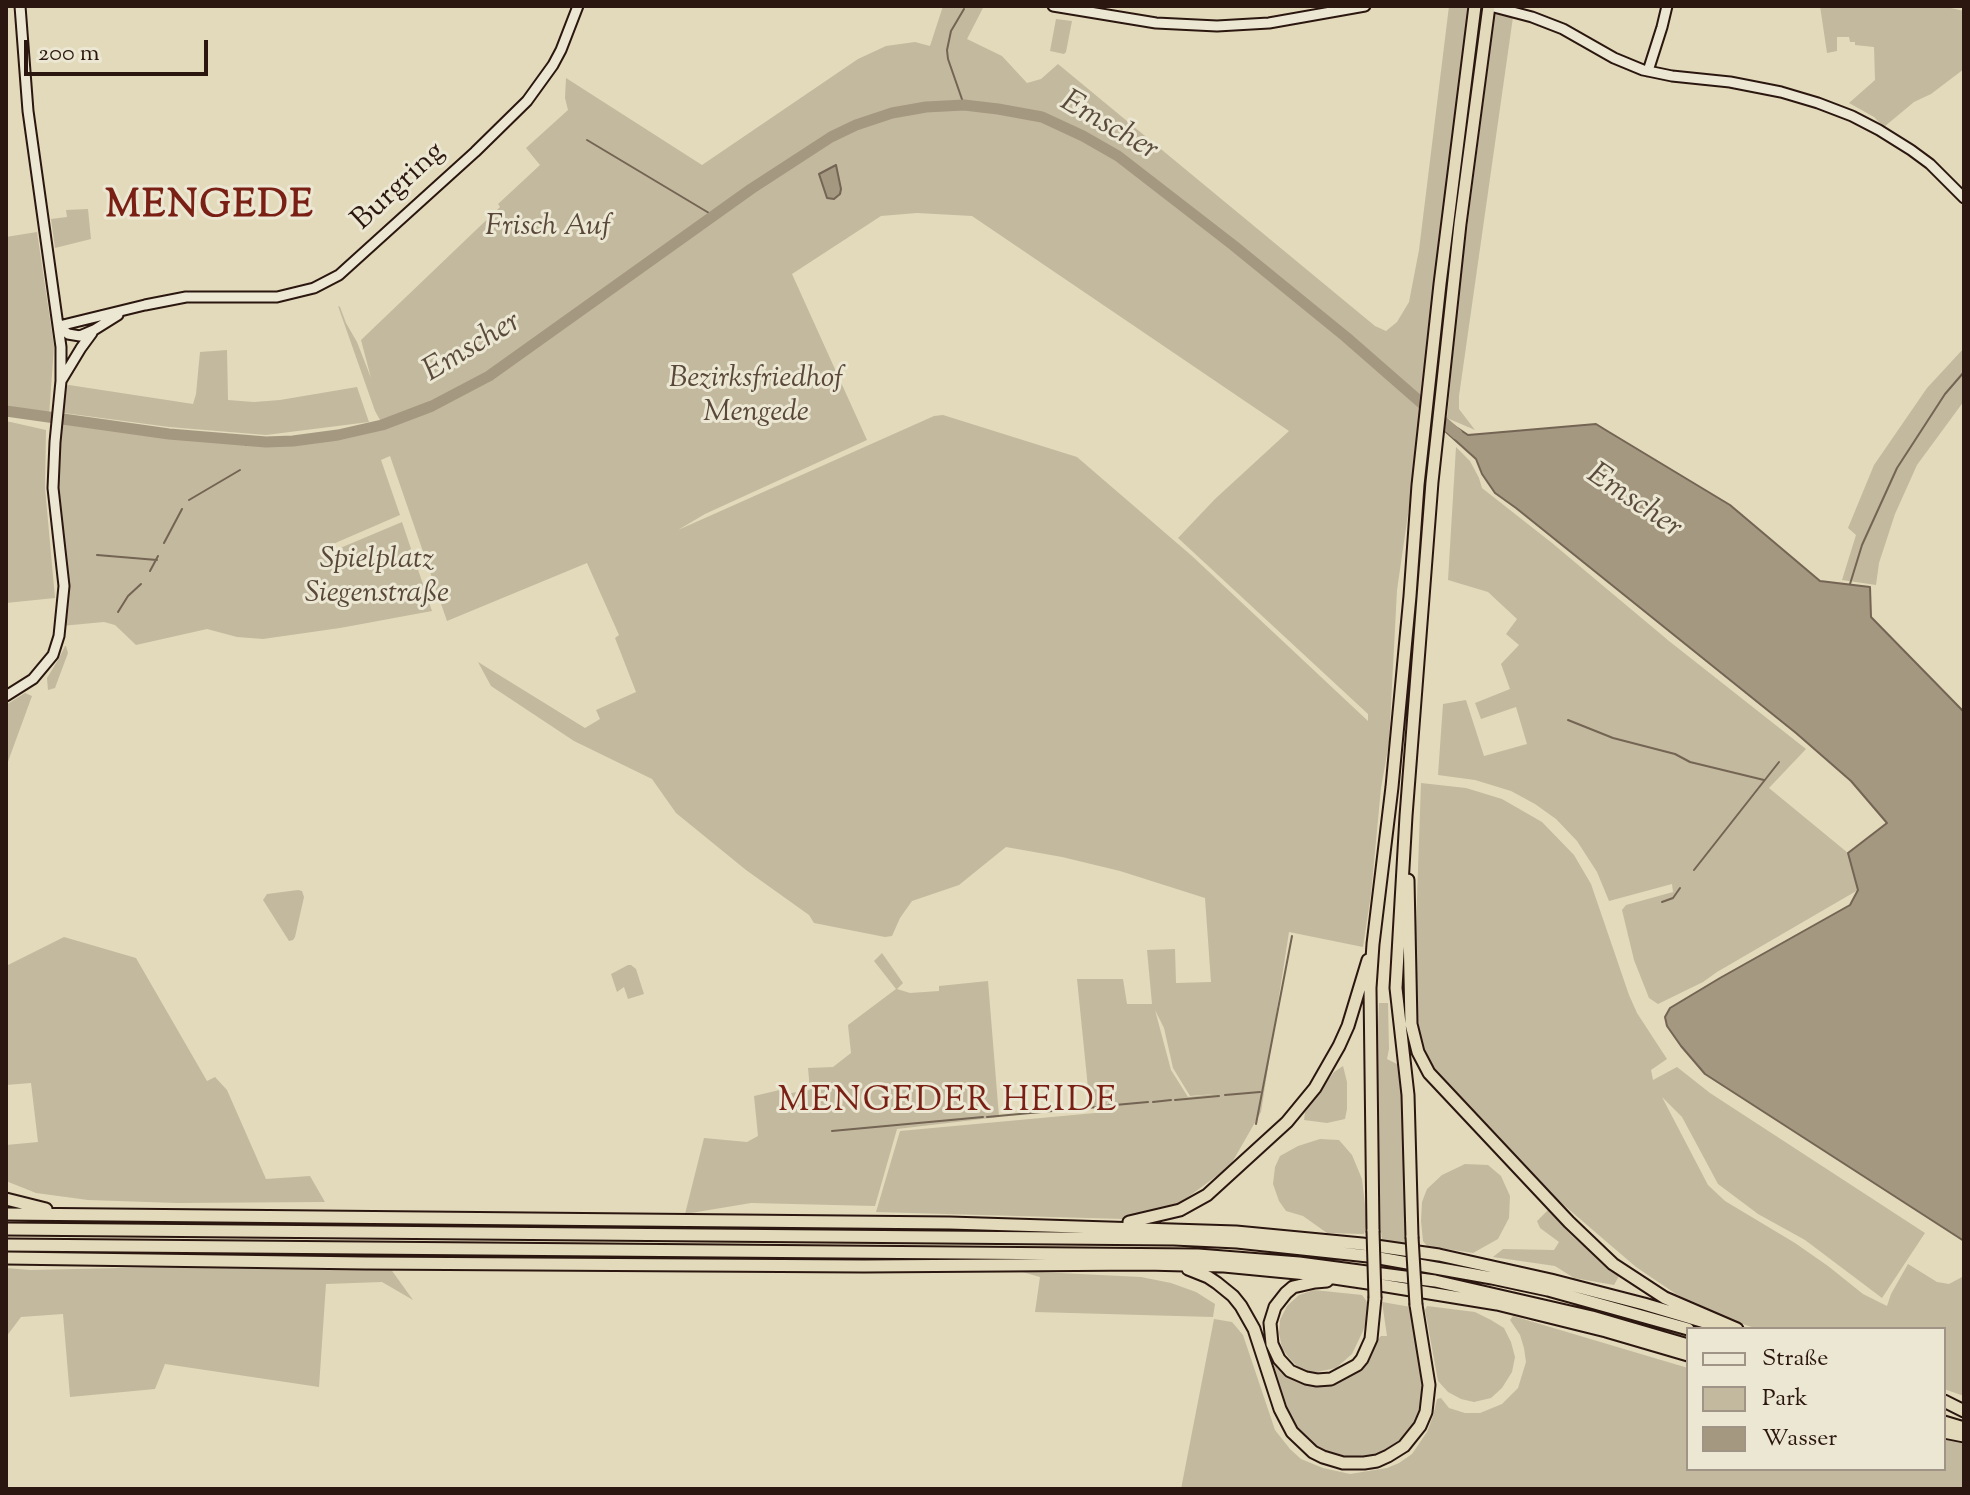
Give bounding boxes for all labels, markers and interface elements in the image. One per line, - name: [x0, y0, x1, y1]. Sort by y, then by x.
- scale bar: [28, 24, 212, 74]
- text: 200 m: [38, 37, 100, 71]
- water label: Emscher: [1052, 85, 1164, 171]
- street label: Burgring: [346, 136, 454, 240]
- district label: MENGEDE: [105, 187, 315, 233]
- park label: Frisch Auf: [485, 211, 611, 247]
- water label: Emscher: [417, 305, 529, 393]
- park label: Bezirksfriedhof Mengede: [669, 363, 843, 434]
- water label: Emscher: [1578, 457, 1688, 549]
- park label: Spielplatz Siegenstraße: [305, 544, 449, 614]
- district label: MENGEDER HEIDE: [778, 1084, 1118, 1124]
- legend: [1686, 1327, 1946, 1471]
- text: Straße: [1762, 1342, 1828, 1376]
- text: Park: [1762, 1382, 1808, 1416]
- text: Wasser: [1762, 1422, 1837, 1456]

